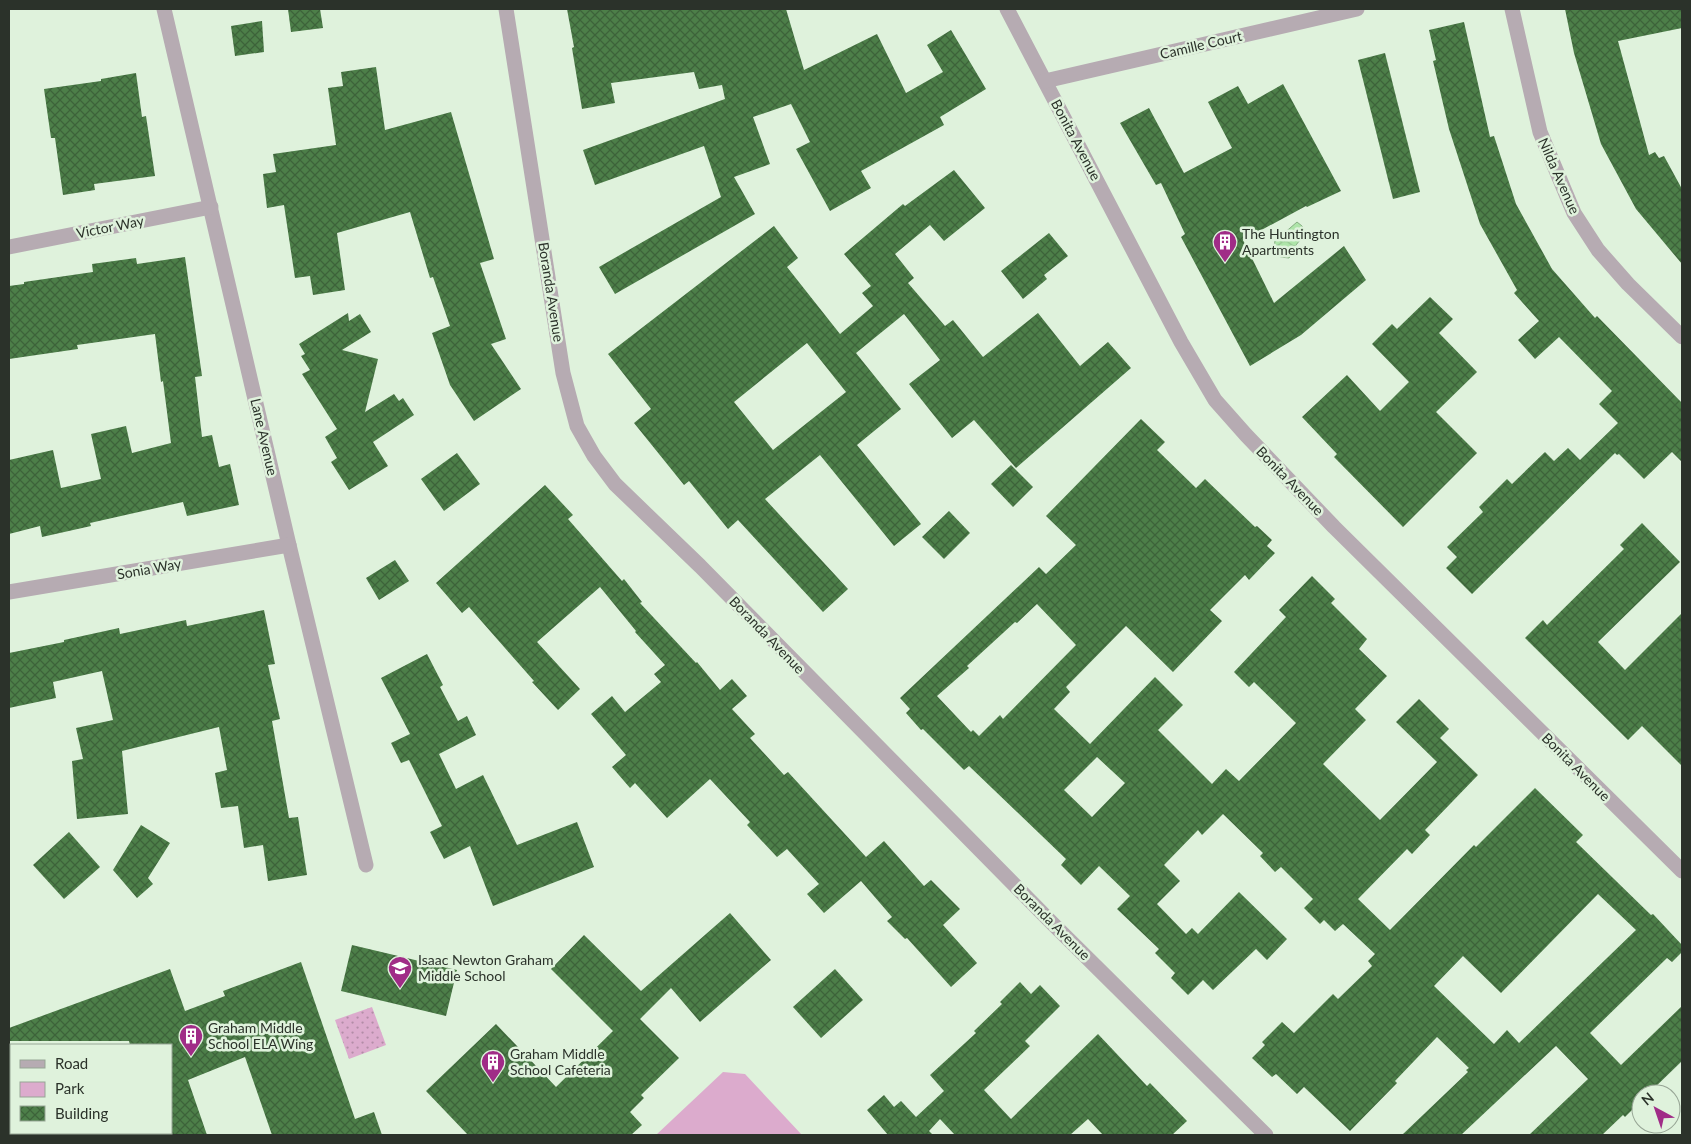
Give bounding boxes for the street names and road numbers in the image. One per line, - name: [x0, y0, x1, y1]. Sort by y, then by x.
- street label: Camille Court: [1158, 27, 1244, 62]
- street label: Bonita Avenue: [1048, 96, 1105, 183]
- street label: Nilda Avenue: [1535, 135, 1584, 216]
- street label: Victor Way: [75, 211, 146, 241]
- street label: Boranda Avenue: [535, 241, 568, 343]
- street label: Lane Avenue: [247, 397, 282, 477]
- street label: Bonita Avenue: [1253, 443, 1328, 519]
- street label: Sonia Way: [116, 554, 183, 582]
- street label: Boranda Avenue: [726, 592, 809, 677]
- street label: Bonita Avenue: [1539, 729, 1614, 804]
- street label: Boranda Avenue: [1011, 880, 1094, 963]

